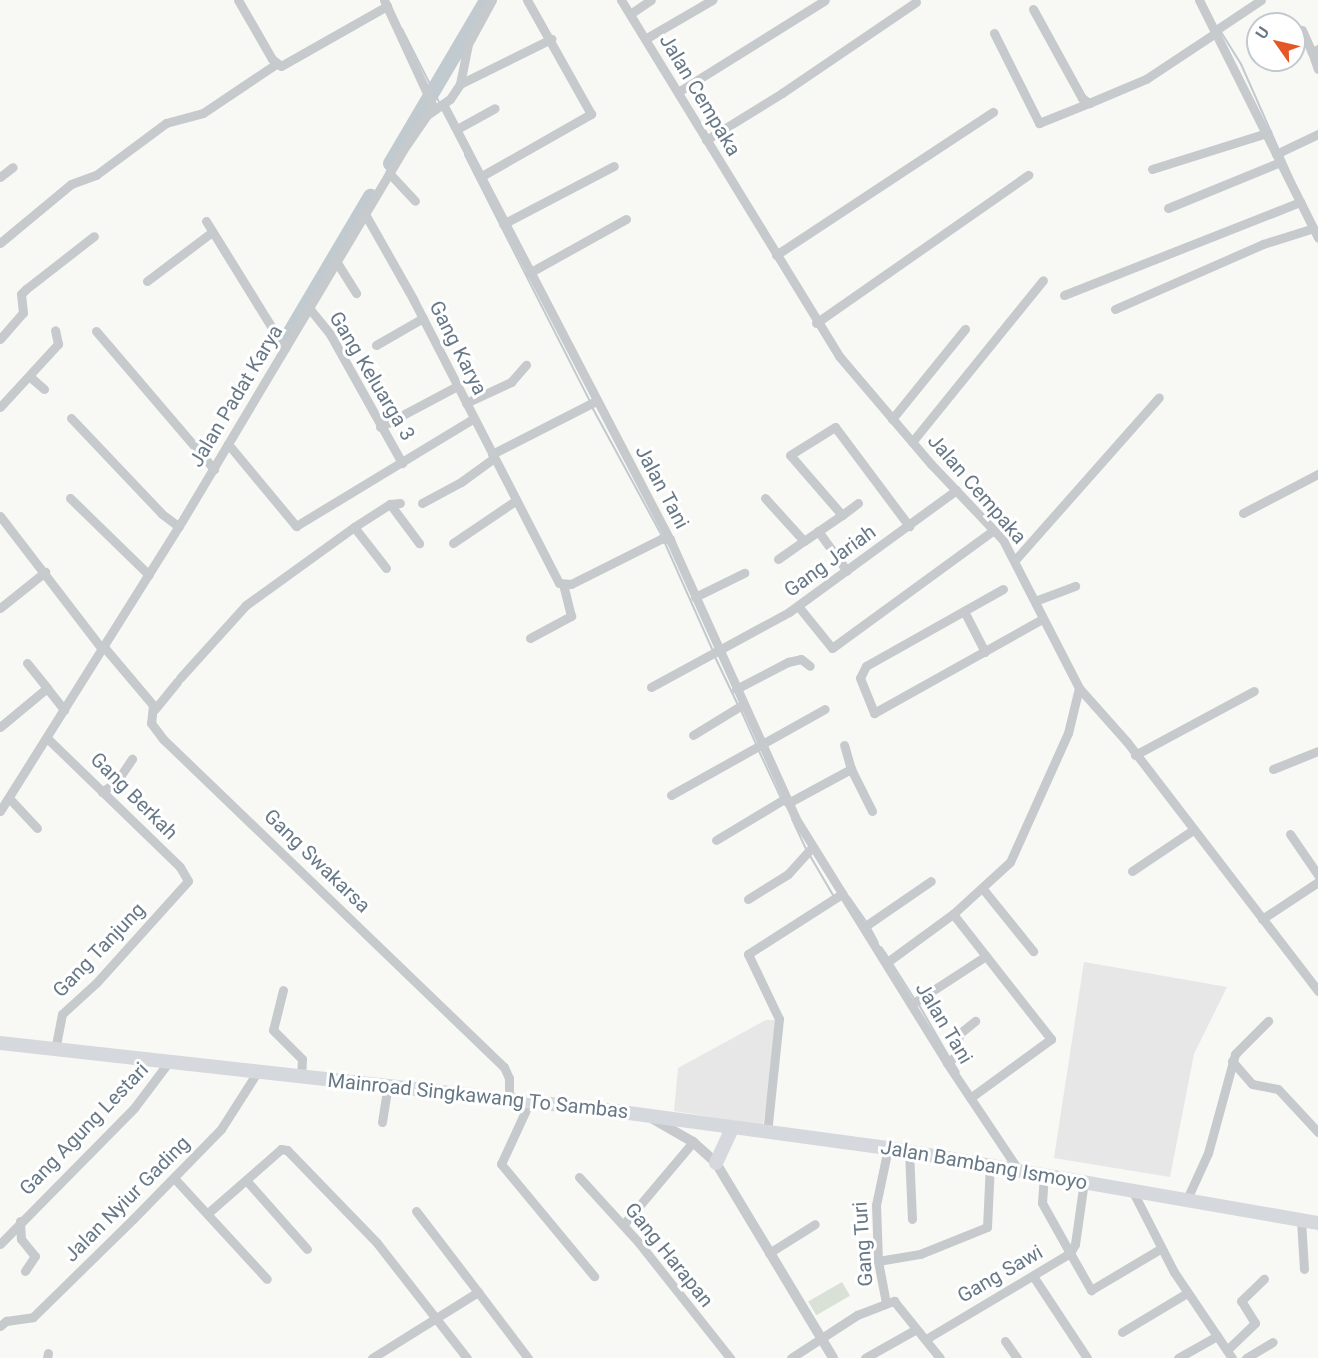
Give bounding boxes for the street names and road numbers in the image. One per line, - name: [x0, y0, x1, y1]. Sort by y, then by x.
- street label: Jalan Cempaka: [654, 30, 746, 160]
- street label: Gang Karya: [424, 297, 492, 399]
- street label: Gang Keluarga 3: [324, 307, 420, 445]
- street label: Jalan Padat Karya: [184, 321, 288, 471]
- street label: Jalan Cempaka: [923, 429, 1031, 549]
- street label: Jalan Tani: [630, 441, 694, 533]
- street label: Gang Jariah: [780, 520, 880, 602]
- street label: Gang Berkah: [85, 747, 183, 845]
- street label: Gang Swakarsa: [259, 804, 375, 918]
- street label: Gang Tanjung: [48, 898, 150, 1002]
- street label: Jalan Tani: [910, 978, 978, 1068]
- street label: Gang Agung Lestari: [15, 1058, 153, 1200]
- street label: Mainroad Singkawang To Sambas: [326, 1068, 630, 1124]
- street label: Jalan Nyiur Gading: [59, 1131, 195, 1267]
- street label: Jalan Bambang Ismoyo: [879, 1135, 1089, 1195]
- street label: Gang Harapan: [620, 1198, 718, 1312]
- street label: Gang Turi: [848, 1201, 878, 1287]
- street label: Gang Sawi: [953, 1240, 1047, 1308]

